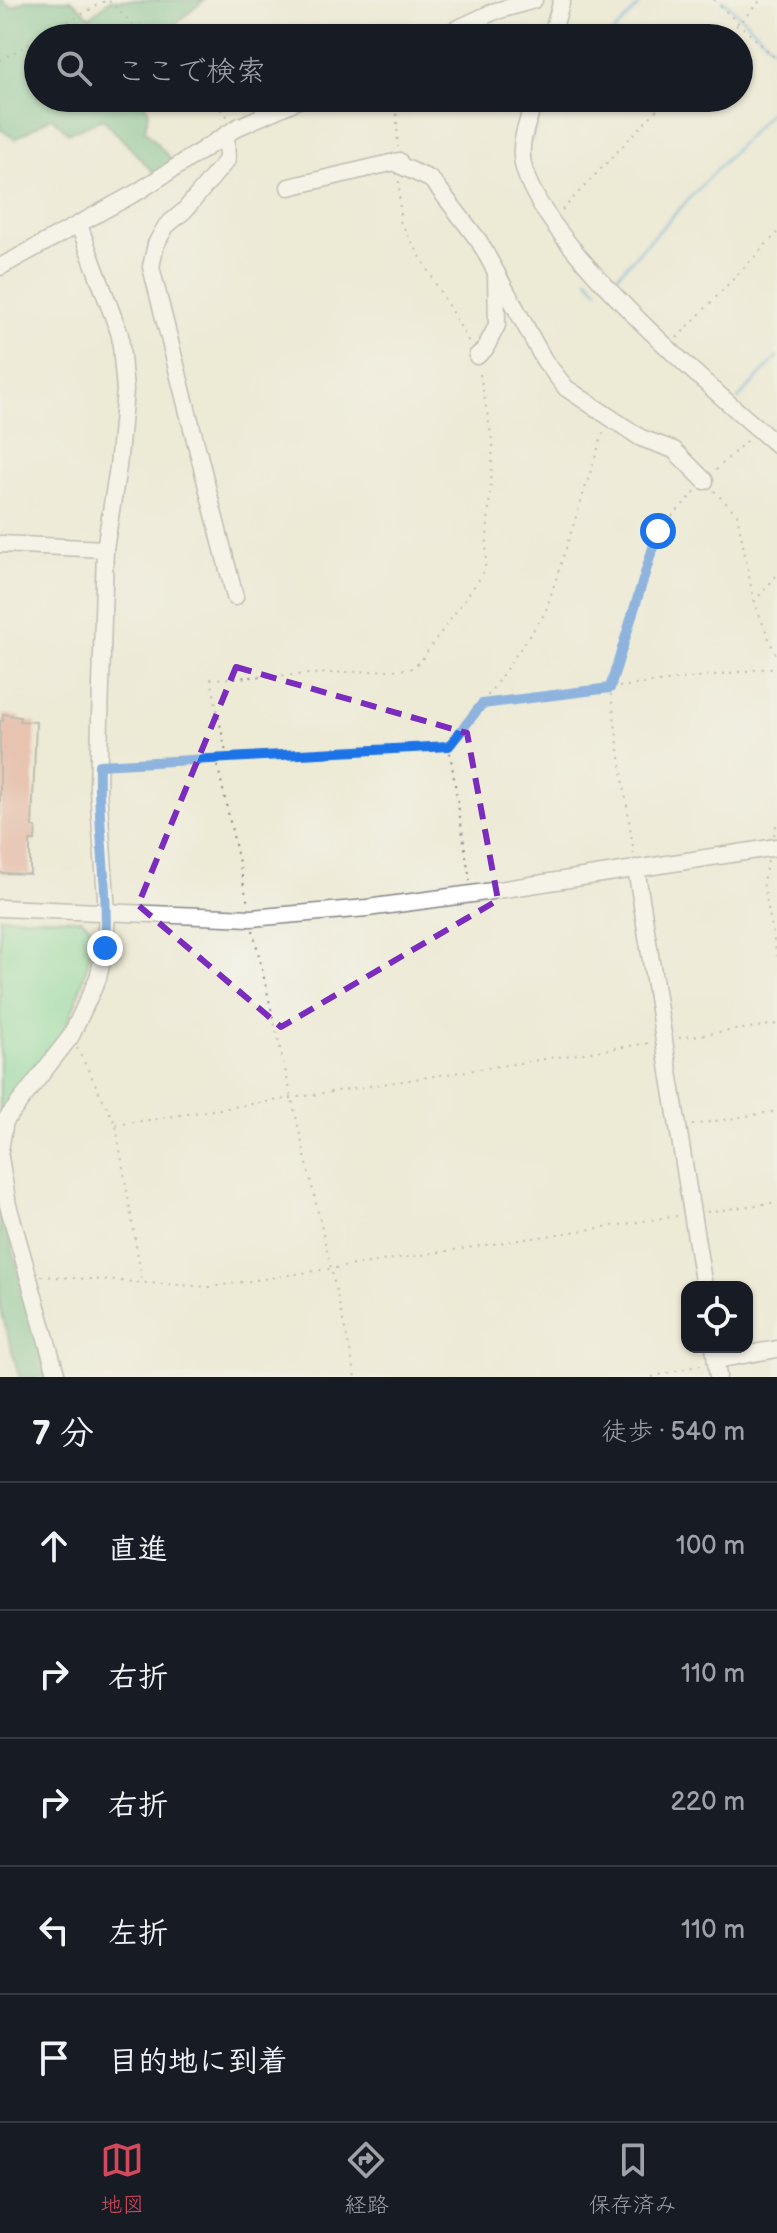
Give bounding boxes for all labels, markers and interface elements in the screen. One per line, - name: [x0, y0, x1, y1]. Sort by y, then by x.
- search box: [24, 24, 753, 112]
- icon: search: [52, 46, 96, 90]
- text: ここで検索: [116, 54, 266, 90]
- route start: [640, 513, 676, 549]
- route end: [87, 930, 123, 966]
- map controls: [681, 1281, 753, 1353]
- button: locate: [681, 1281, 753, 1353]
- text: 7 分: [32, 1413, 94, 1454]
- text: 徒歩 · 540 m: [601, 1417, 745, 1448]
- icon: ahead: [32, 1524, 76, 1568]
- text: 100 m: [676, 1531, 745, 1562]
- text: 直進: [108, 1532, 168, 1568]
- icon: right: [32, 1652, 76, 1696]
- text: 110 m: [681, 1659, 745, 1690]
- text: 右折: [108, 1660, 168, 1696]
- icon: right: [32, 1780, 76, 1824]
- text: 220 m: [671, 1787, 745, 1818]
- text: 右折: [108, 1788, 168, 1824]
- icon: left: [32, 1908, 76, 1952]
- text: 110 m: [681, 1915, 745, 1946]
- text: 左折: [108, 1916, 168, 1952]
- icon: arrive: [32, 2036, 76, 2080]
- text: 目的地に到着: [108, 2044, 288, 2080]
- tab: 地図: [100, 2138, 144, 2219]
- tab: 経路: [344, 2138, 389, 2219]
- tab: 保存済み: [589, 2138, 677, 2219]

